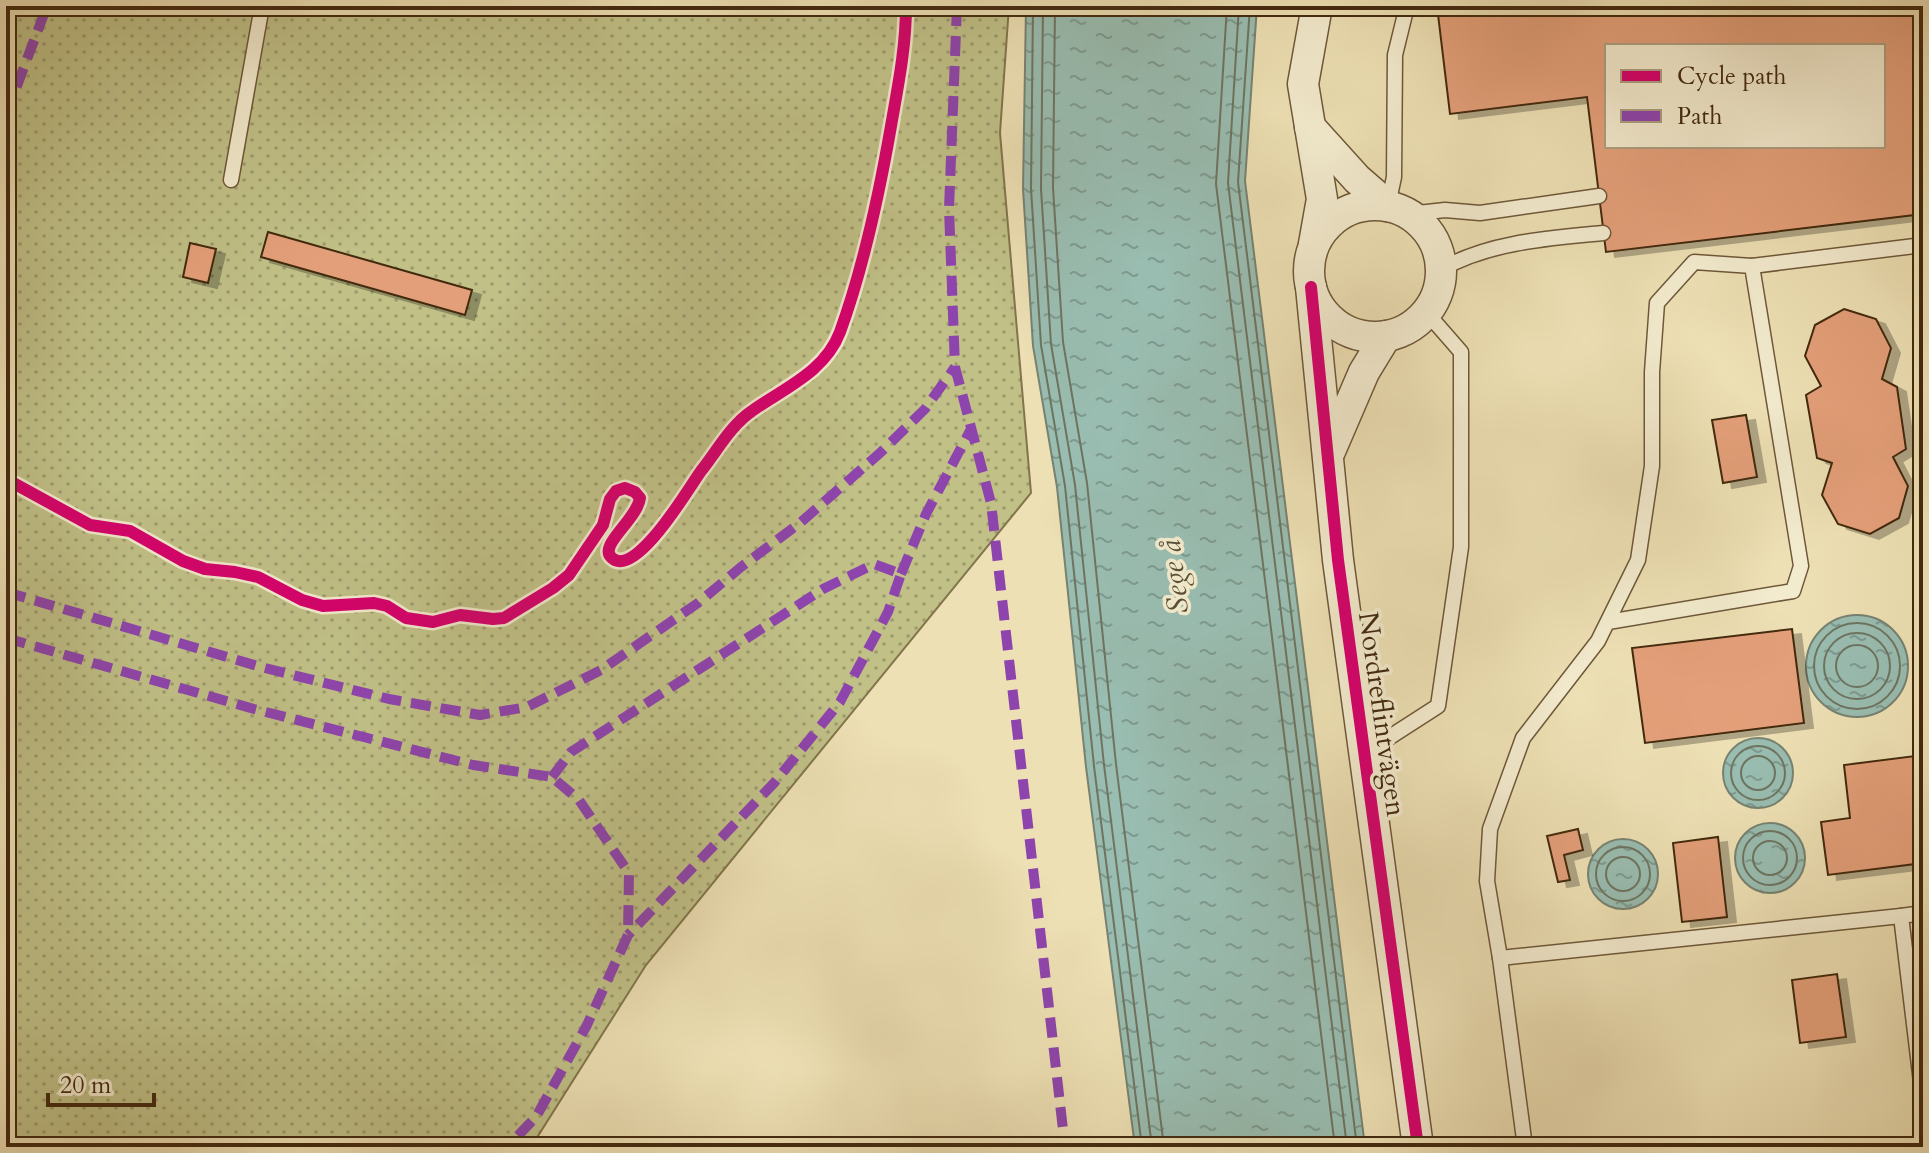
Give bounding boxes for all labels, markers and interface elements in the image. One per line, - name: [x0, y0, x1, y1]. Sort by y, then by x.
- legend: [1605, 44, 1885, 148]
- text: Cycle path: [1677, 60, 1786, 93]
- text: Path: [1677, 100, 1722, 133]
- water label: Sege å: [1150, 537, 1199, 616]
- street label: Nordreflintvägen: [1349, 609, 1415, 819]
- scale bar: [48, 1057, 154, 1107]
- text: 20 m: [60, 1069, 112, 1102]

